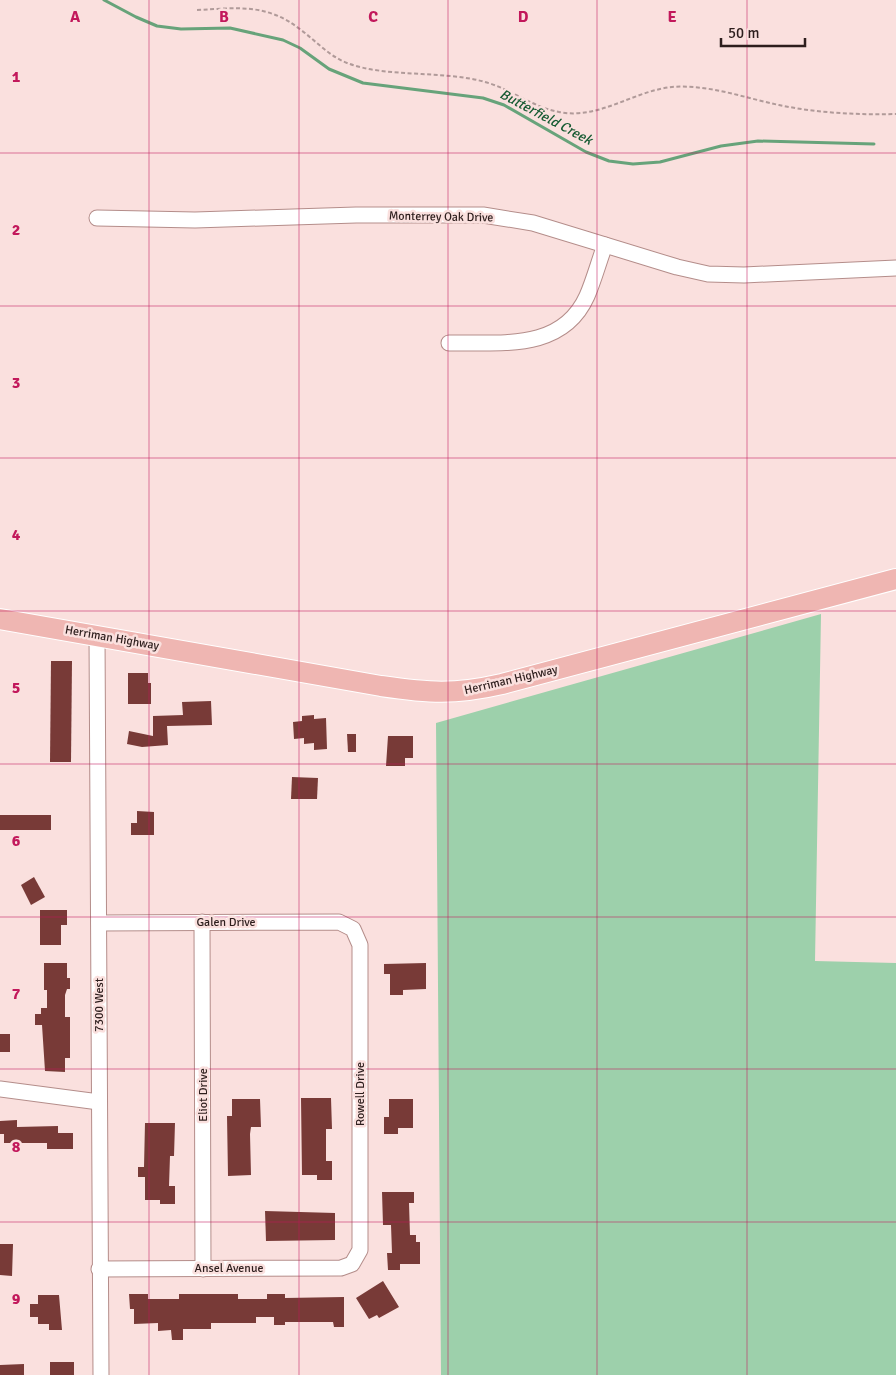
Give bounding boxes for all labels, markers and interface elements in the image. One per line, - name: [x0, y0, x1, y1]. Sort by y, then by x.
- text: A: [70, 7, 81, 27]
- text: B: [219, 7, 229, 27]
- text: C: [368, 7, 378, 27]
- text: D: [518, 7, 529, 27]
- text: E: [667, 7, 677, 27]
- scale bar: [721, 15, 805, 47]
- text: 50 m: [728, 24, 759, 42]
- text: 1: [12, 67, 21, 87]
- water label: Butterfield Creek: [497, 85, 597, 149]
- street label: Monterrey Oak Drive: [389, 209, 493, 225]
- text: 2: [12, 220, 20, 240]
- text: 3: [12, 373, 20, 393]
- text: 4: [12, 525, 21, 545]
- street label: Herriman Highway: [64, 622, 161, 654]
- street label: Herriman Highway: [463, 662, 560, 698]
- text: 5: [12, 678, 20, 698]
- text: 6: [12, 831, 21, 851]
- street label: Galen Drive: [196, 915, 256, 930]
- street label: 7300 West: [92, 978, 107, 1032]
- text: 7: [12, 984, 21, 1004]
- street label: Rowell Drive: [353, 1062, 368, 1126]
- street label: Eliot Drive: [196, 1068, 211, 1122]
- text: 8: [12, 1137, 21, 1157]
- street label: Ansel Avenue: [195, 1261, 263, 1276]
- text: 9: [12, 1289, 21, 1309]

